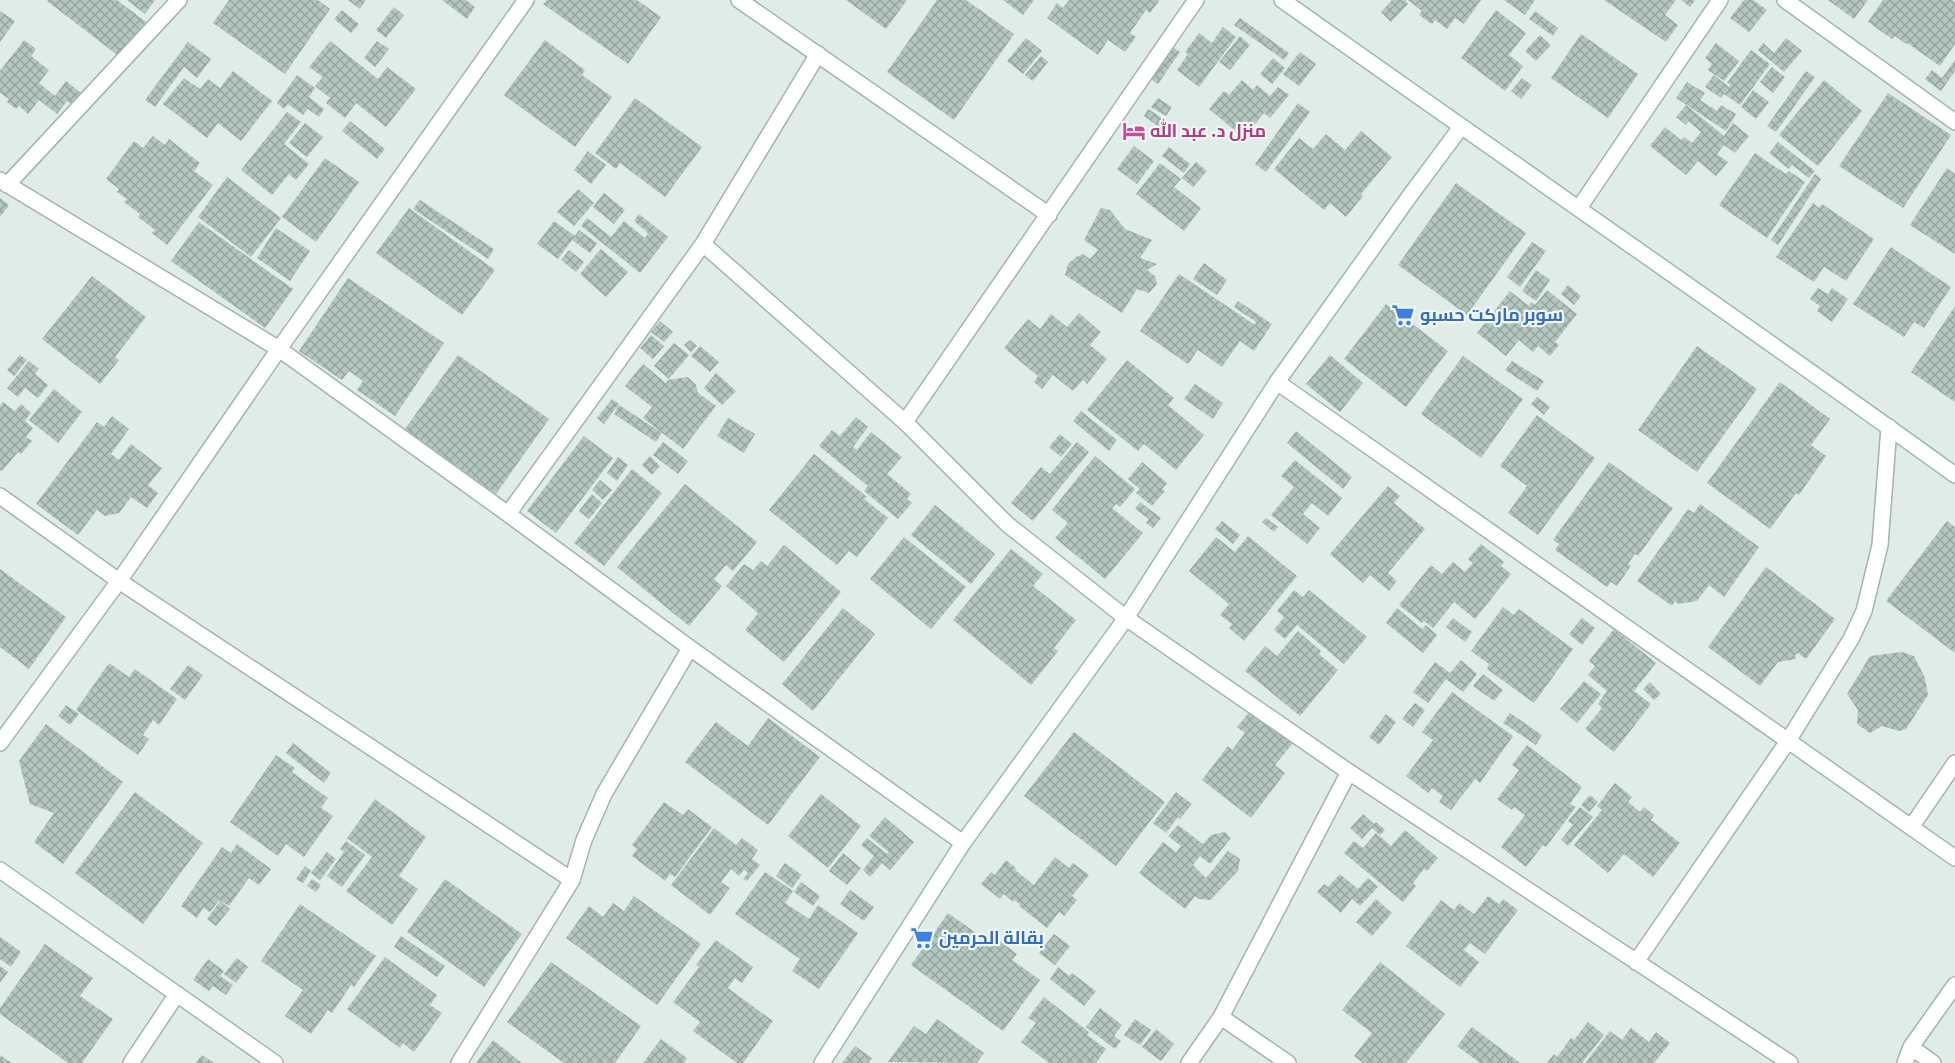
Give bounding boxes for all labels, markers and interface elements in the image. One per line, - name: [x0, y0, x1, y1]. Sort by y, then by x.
- hotel icon: منزل د. عبد الله: [1121, 118, 1147, 144]
- place label: منزل د. عبد الله: [1150, 118, 1266, 144]
- supermarket icon: سوبر ماركت حسبو: [1390, 302, 1416, 328]
- place label: سوبر ماركت حسبو: [1420, 303, 1563, 328]
- supermarket icon: بقالة الحرمين: [909, 925, 935, 951]
- place label: بقالة الحرمين: [939, 926, 1044, 951]

